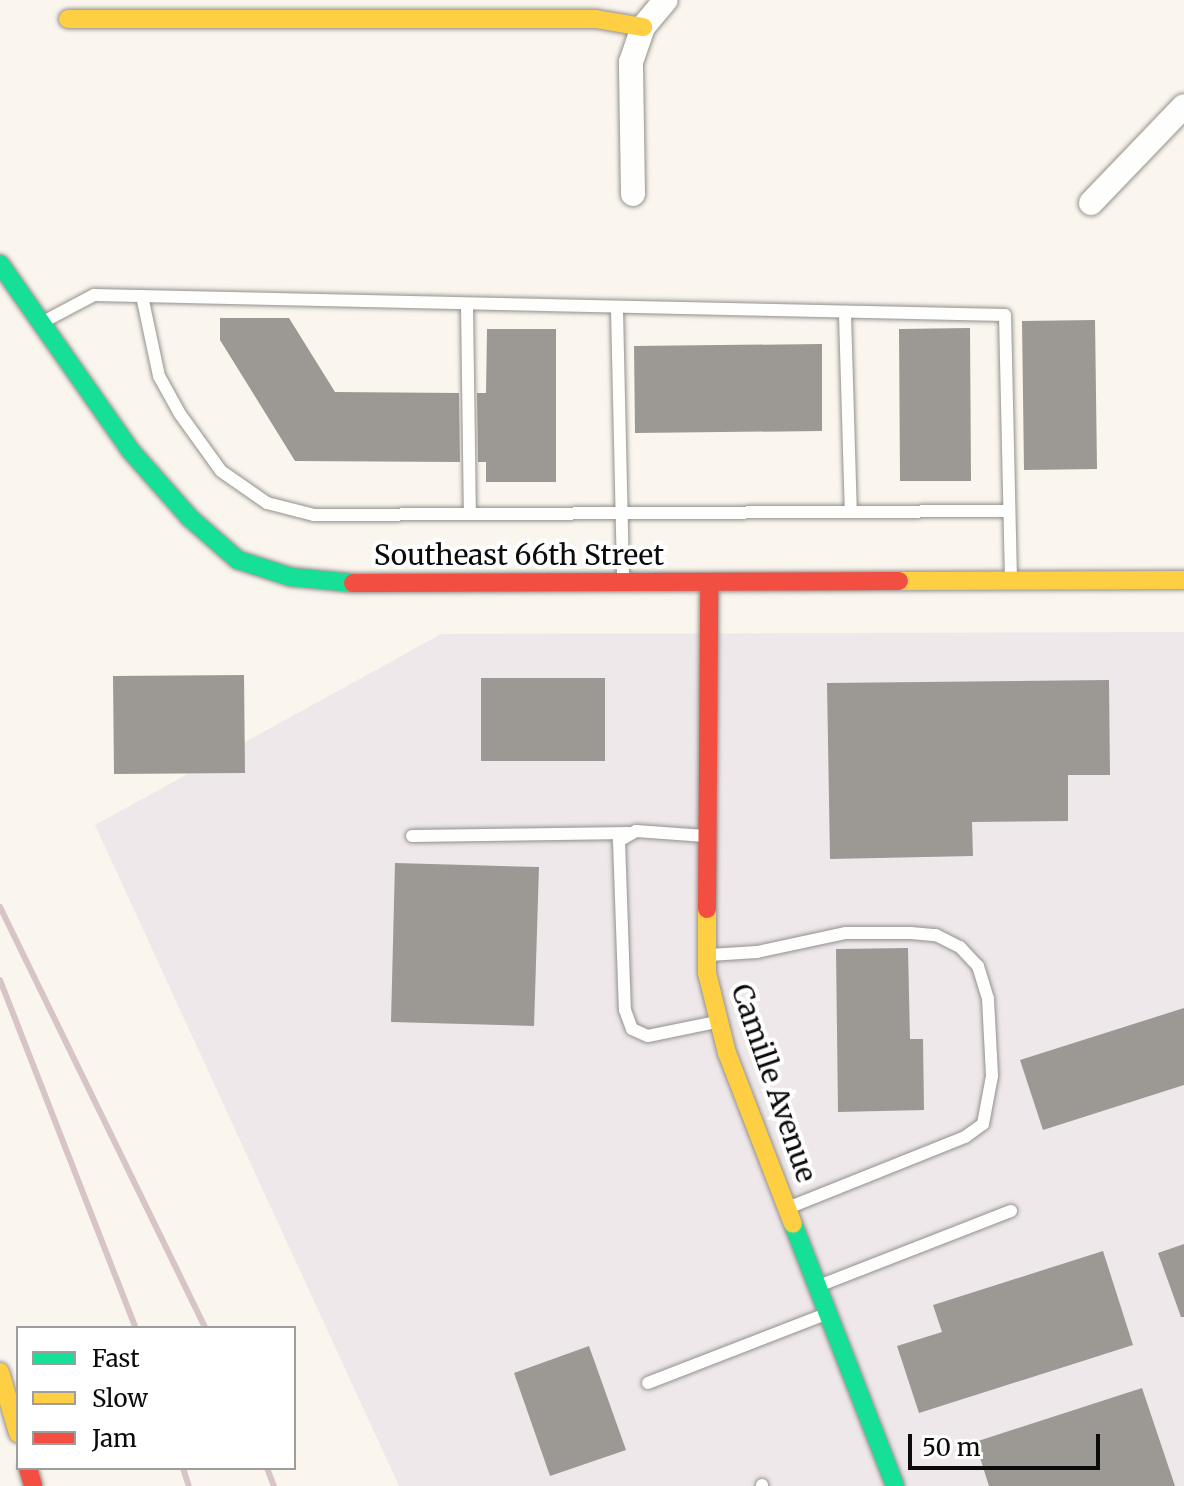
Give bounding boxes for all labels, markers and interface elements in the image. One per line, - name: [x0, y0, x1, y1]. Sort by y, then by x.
- street label: Southeast 66th Street: [374, 538, 664, 572]
- street label: Camille Avenue: [724, 980, 824, 1186]
- legend: [16, 1326, 296, 1470]
- text: Fast: [92, 1343, 140, 1374]
- text: Slow: [92, 1383, 148, 1414]
- scale bar: [912, 1418, 1104, 1468]
- text: Jam: [92, 1423, 137, 1454]
- text: 50 m: [922, 1432, 981, 1463]

